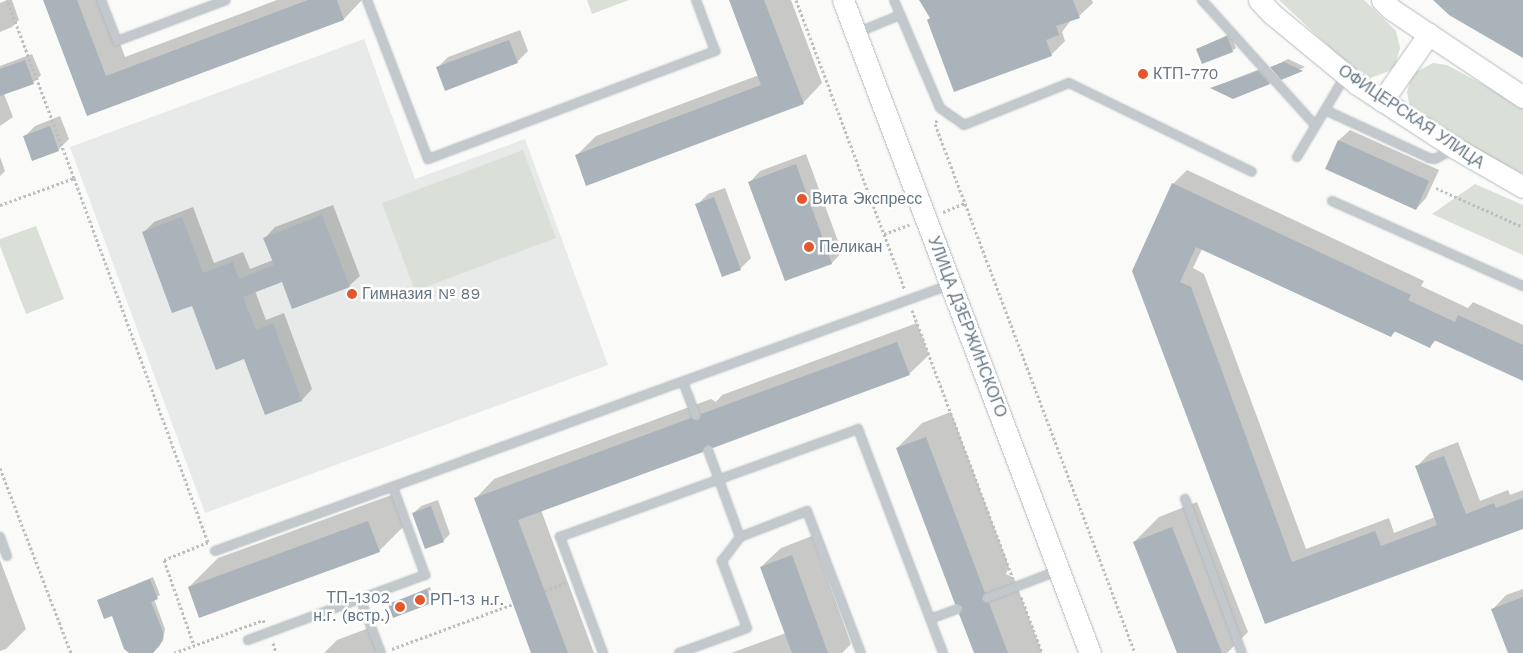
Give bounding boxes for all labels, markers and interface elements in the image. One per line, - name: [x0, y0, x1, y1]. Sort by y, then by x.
- street label: ОФИЦЕРСКАЯ УЛИЦА: [1334, 61, 1488, 173]
- place label: КТП-770: [1153, 64, 1218, 84]
- marker: КТП-770: [1137, 68, 1149, 80]
- place label: Вита Экспресс: [812, 189, 922, 209]
- marker: Вита Экспресс: [796, 193, 808, 205]
- street label: УЛИЦА ДЗЕРЖИНСКОГО: [924, 234, 1010, 420]
- place label: Пеликан: [819, 237, 882, 257]
- marker: Пеликан: [803, 241, 815, 253]
- place label: Гимназия № 89: [362, 284, 480, 304]
- marker: Гимназия № 89: [346, 288, 358, 300]
- place label: ТП-1302 н.г. (встр.): [313, 588, 390, 626]
- place label: РП-13 н.г.: [430, 590, 504, 610]
- marker: РП-13 н.г.: [414, 594, 426, 606]
- marker: ТП-1302 н.г. (встр.): [394, 601, 406, 613]

